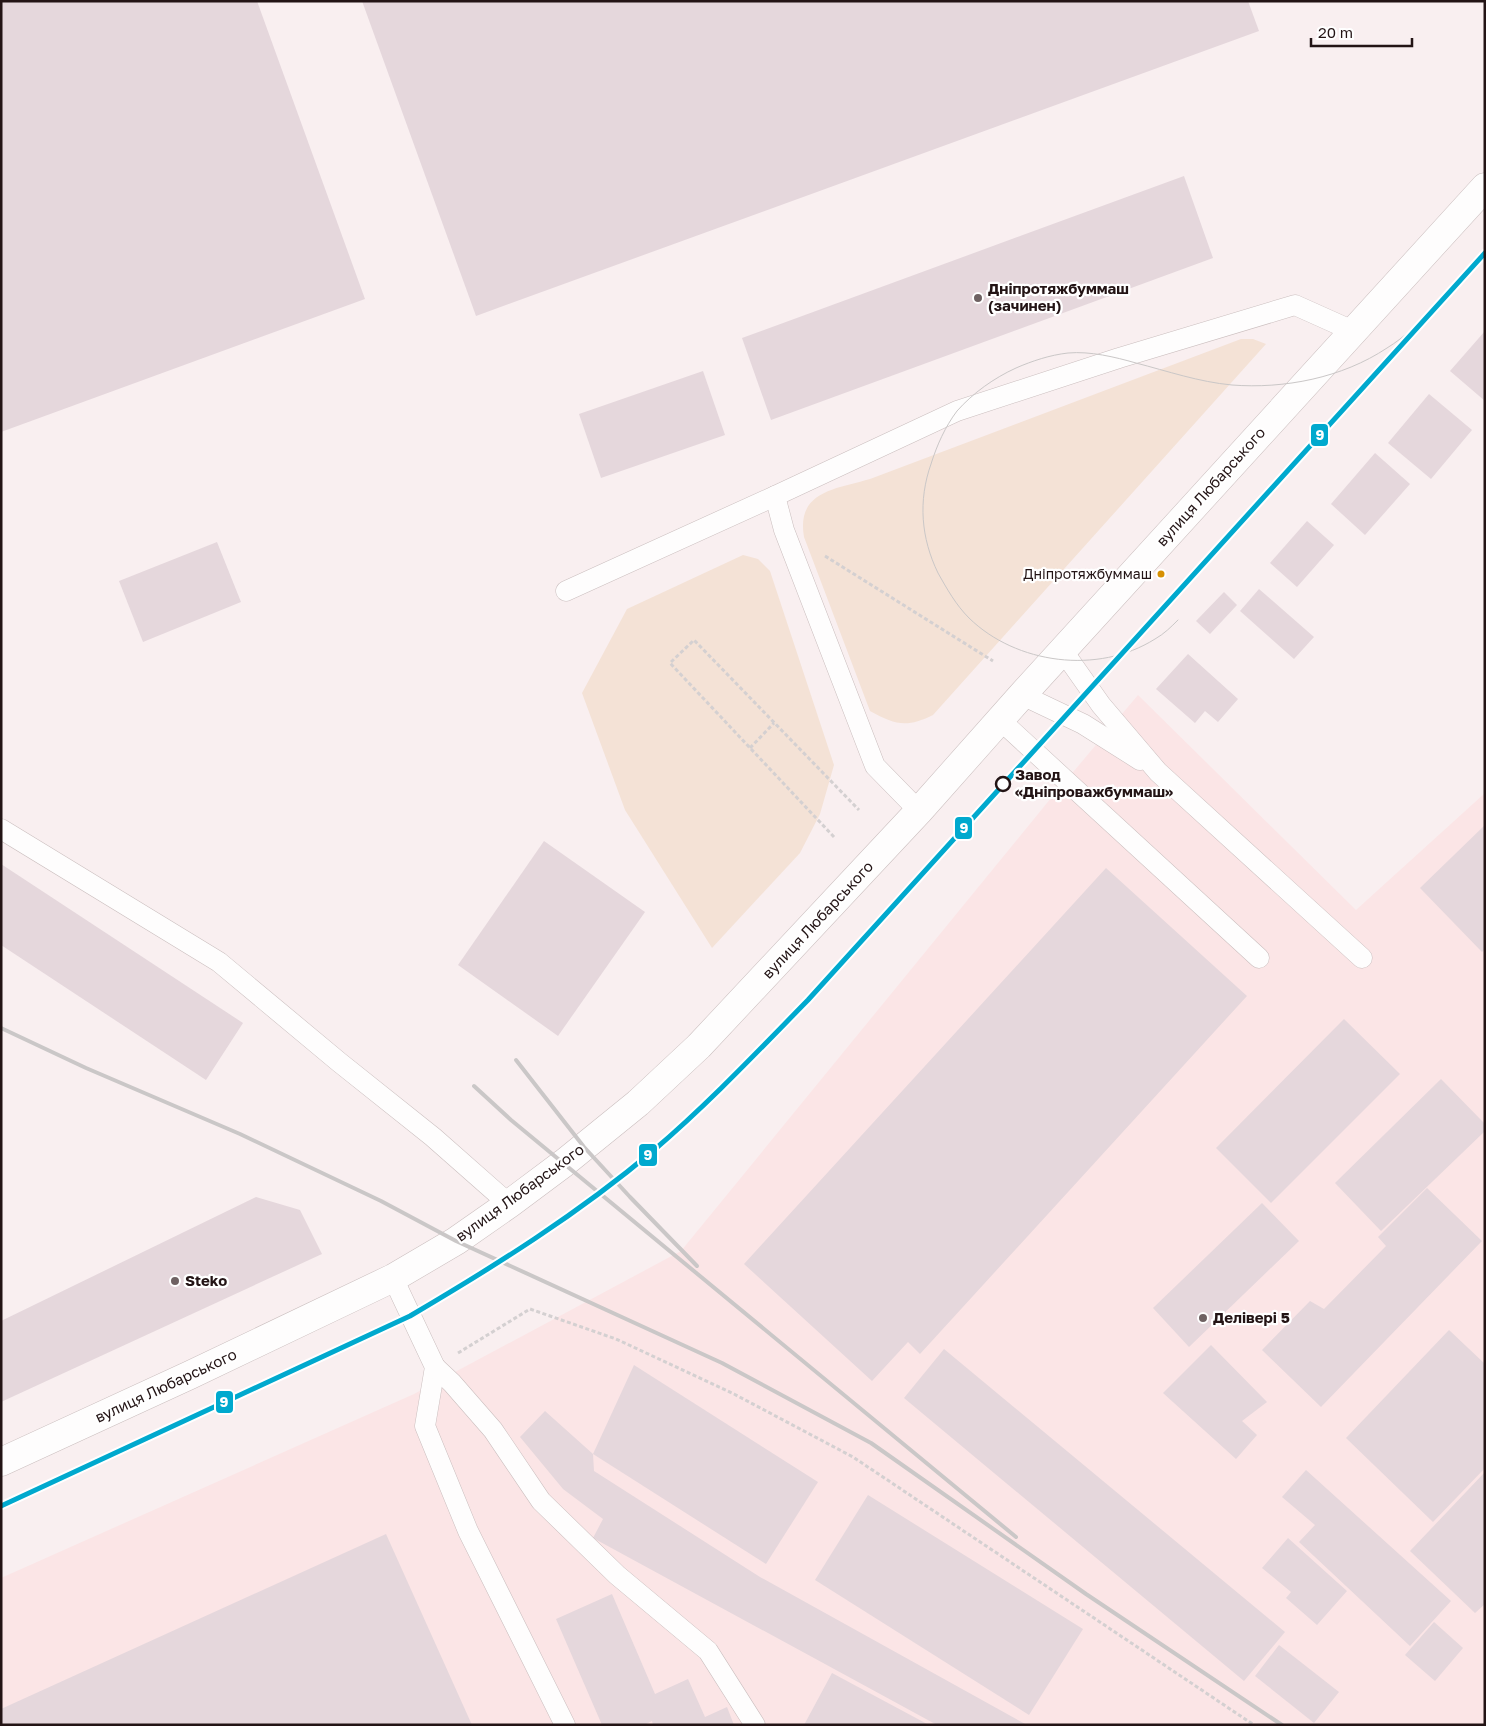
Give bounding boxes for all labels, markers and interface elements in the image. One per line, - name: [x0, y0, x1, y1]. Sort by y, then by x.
- scale bar: [1311, 15, 1412, 47]
- text: 20 m: [1318, 23, 1353, 41]
- place label: Дніпротяжбуммаш (зачинен): [988, 279, 1129, 314]
- marker: Дніпротяжбуммаш (зачинен): [972, 292, 984, 304]
- street label: вулиця Любарського: [1152, 423, 1268, 550]
- line badge: 9: [1310, 423, 1329, 447]
- text: 9: [1316, 426, 1325, 443]
- place label: Дніпротяжбуммаш: [1023, 565, 1152, 582]
- marker: Дніпротяжбуммаш: [1156, 569, 1166, 579]
- place label: Завод «Дніпроважбуммаш»: [1015, 765, 1173, 800]
- marker: Завод «Дніпроважбуммаш»: [995, 776, 1011, 792]
- line badge: 9: [954, 816, 973, 840]
- text: 9: [960, 819, 969, 836]
- street label: вулиця Любарського: [758, 857, 876, 982]
- street label: вулиця Любарського: [452, 1140, 587, 1245]
- line badge: 9: [638, 1143, 658, 1167]
- text: 9: [644, 1146, 653, 1163]
- place label: Steko: [185, 1271, 227, 1289]
- marker: Steko: [169, 1275, 181, 1287]
- place label: Делівері 5: [1213, 1308, 1290, 1326]
- marker: Делівері 5: [1197, 1312, 1209, 1324]
- street label: вулиця Любарського: [92, 1344, 239, 1426]
- line badge: 9: [215, 1390, 234, 1414]
- text: 9: [220, 1393, 229, 1410]

